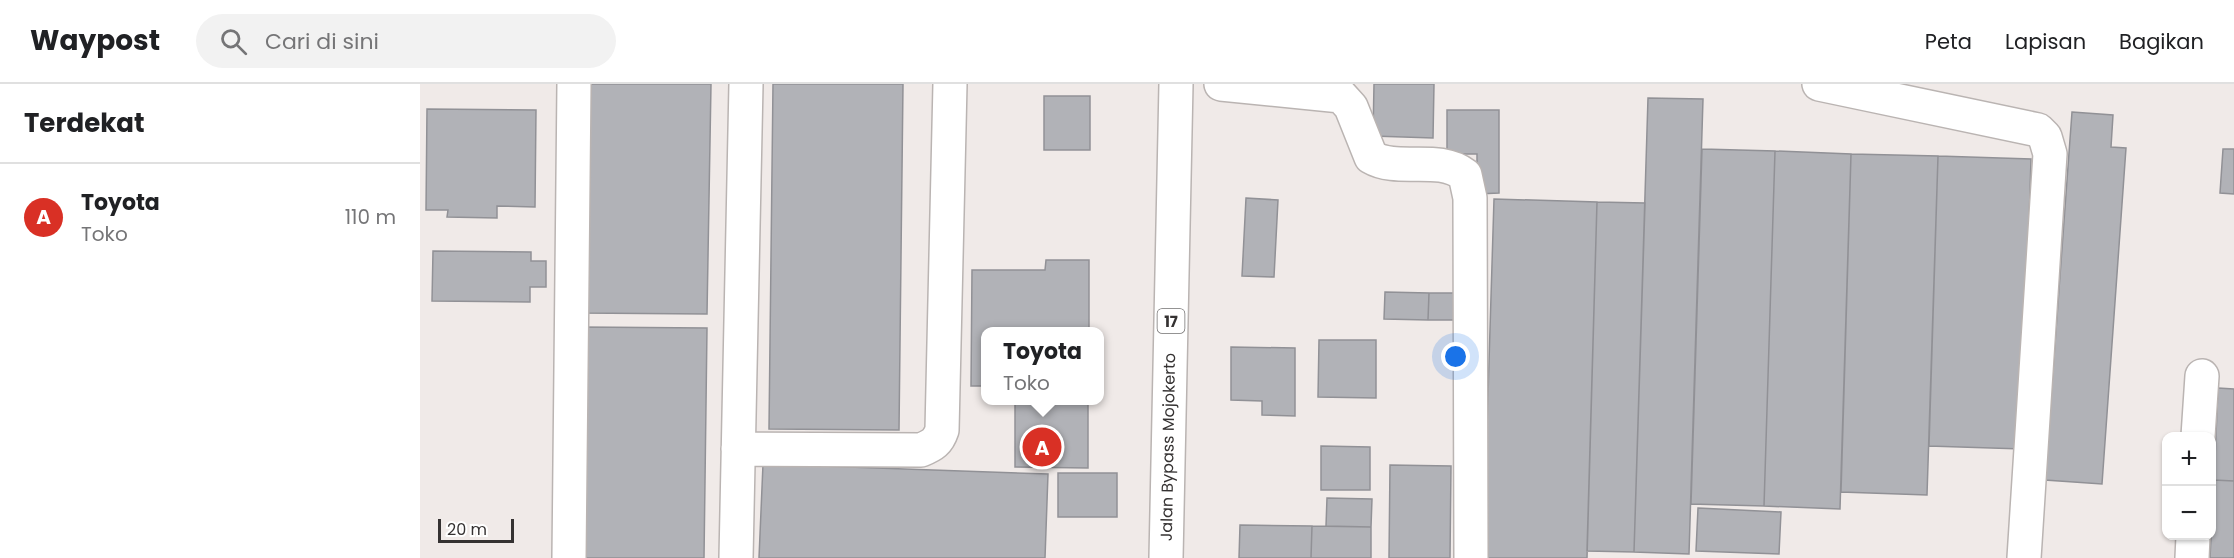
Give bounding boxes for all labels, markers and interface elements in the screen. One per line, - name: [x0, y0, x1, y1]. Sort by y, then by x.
- search box: [196, 14, 616, 68]
- text: Waypost: [30, 21, 160, 60]
- icon: search: [217, 25, 250, 58]
- text: Cari di sini: [265, 26, 379, 57]
- text: Peta: [1925, 27, 1972, 56]
- text: Lapisan: [2005, 27, 2086, 56]
- text: Bagikan: [2119, 27, 2204, 56]
- text: Terdekat: [24, 105, 144, 141]
- text: Toyota: [81, 187, 160, 218]
- text: A: [36, 203, 51, 231]
- text: 110 m: [345, 203, 396, 231]
- text: Toko: [81, 220, 128, 248]
- road number: 17: [1158, 309, 1184, 333]
- popup: [981, 327, 1104, 405]
- text: Toyota: [1003, 336, 1082, 367]
- your location: [1441, 342, 1470, 371]
- street label: Jalan Bypass Mojokerto: [1155, 353, 1181, 541]
- text: Toko: [1003, 369, 1050, 397]
- pin: A: [1022, 424, 1062, 470]
- map controls: [2162, 432, 2216, 540]
- button: +: [2162, 432, 2216, 486]
- button: −: [2162, 486, 2216, 540]
- scale bar: [438, 516, 514, 544]
- text: 20 m: [447, 518, 487, 541]

